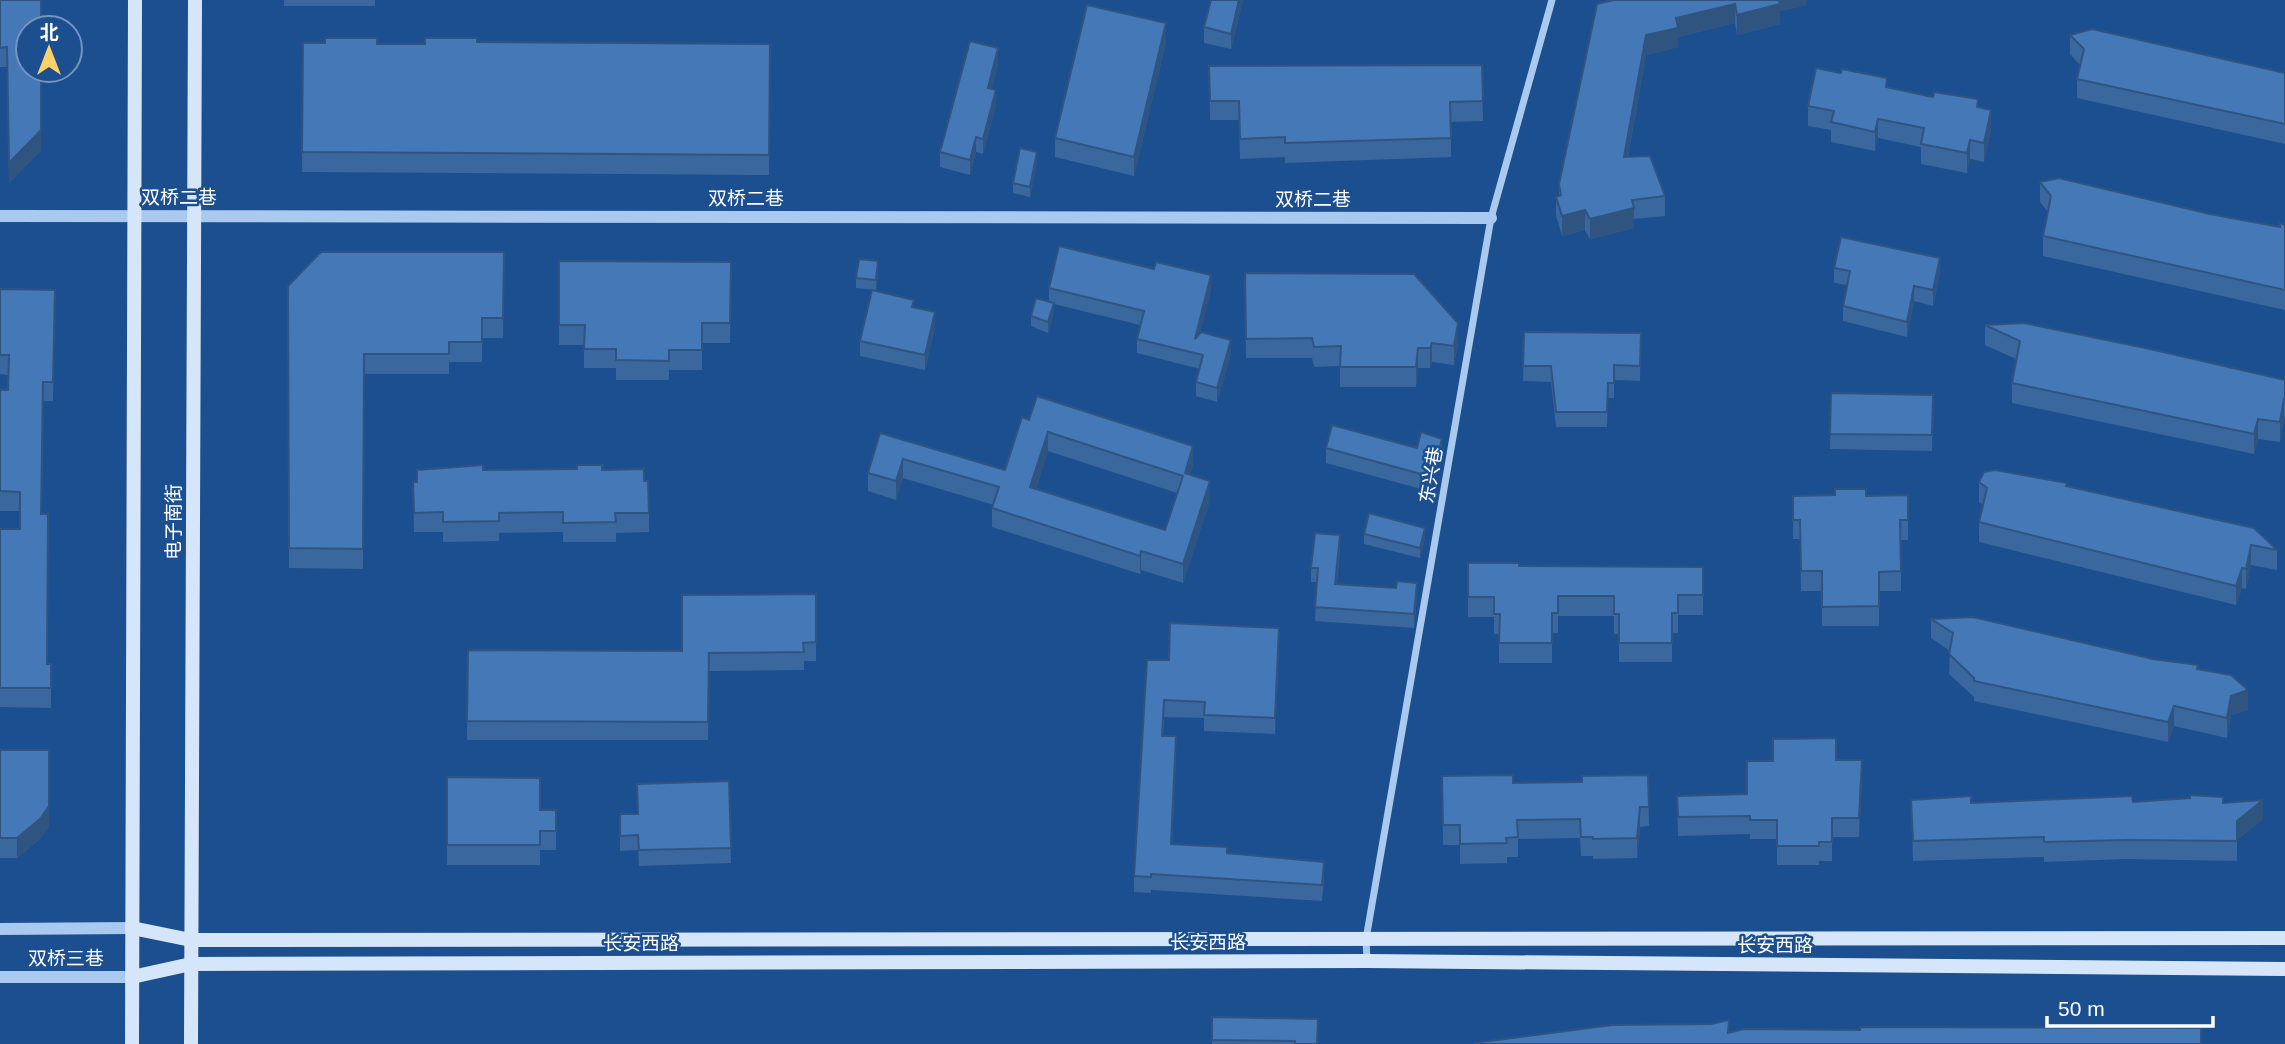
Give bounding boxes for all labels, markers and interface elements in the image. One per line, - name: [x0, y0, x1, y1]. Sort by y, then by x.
- north arrow: [14, 14, 84, 84]
- text: 北: [39, 22, 59, 43]
- street label: 双桥二巷: [141, 187, 217, 208]
- street label: 双桥二巷: [708, 188, 784, 209]
- street label: 双桥二巷: [1275, 189, 1351, 210]
- street label: 东兴巷: [1416, 445, 1446, 505]
- street label: 电子南街: [163, 484, 184, 560]
- street label: 长安西路: [1170, 932, 1246, 953]
- street label: 长安西路: [603, 933, 679, 954]
- street label: 长安西路: [1737, 935, 1813, 956]
- street label: 双桥三巷: [28, 948, 104, 969]
- scale bar: [2047, 984, 2213, 1028]
- text: 50 m: [2058, 997, 2105, 1020]

